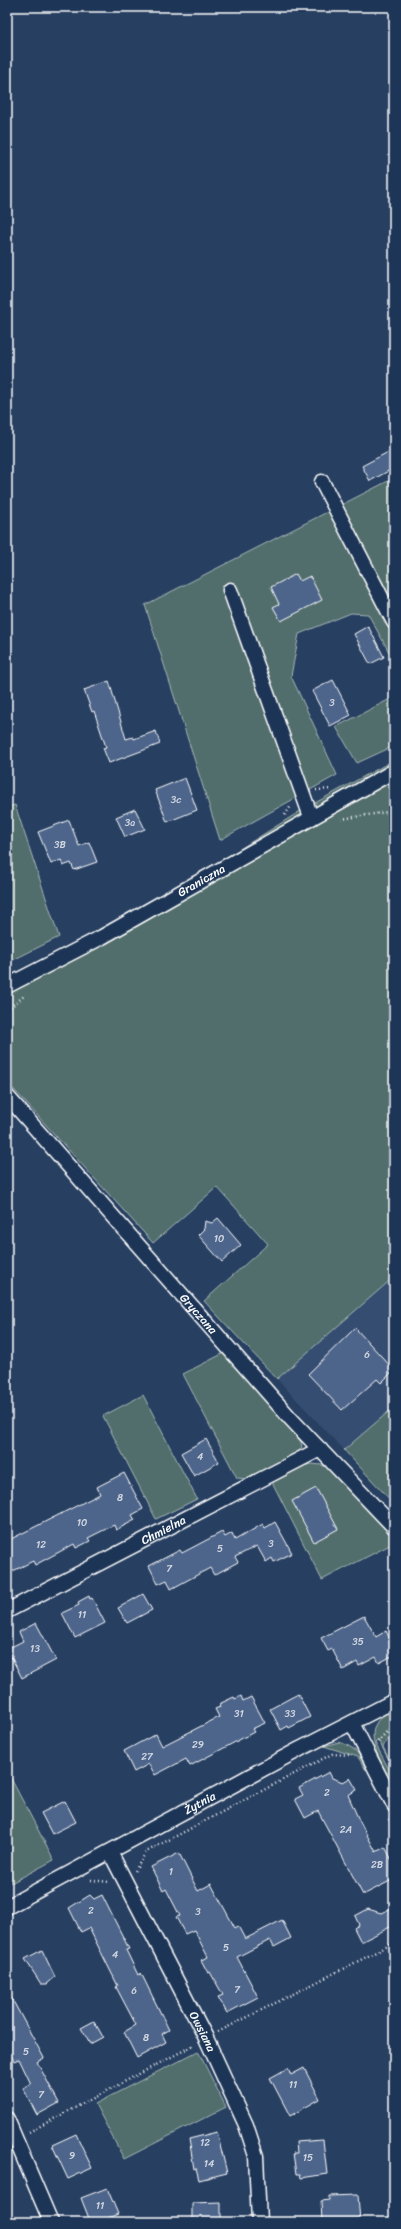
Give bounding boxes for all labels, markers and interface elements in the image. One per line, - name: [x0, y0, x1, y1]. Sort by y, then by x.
- house number: 3: [329, 694, 335, 712]
- house number: 3c: [171, 791, 181, 809]
- house number: 3a: [125, 814, 135, 832]
- house number: 3B: [54, 836, 67, 854]
- street label: Graniczna: [173, 858, 229, 903]
- house number: 10: [214, 1230, 224, 1248]
- street label: Gryczana: [174, 1288, 224, 1340]
- house number: 6: [364, 1346, 370, 1364]
- house number: 4: [197, 1448, 203, 1466]
- house number: 8: [117, 1489, 123, 1507]
- street label: Chmielna: [137, 1509, 190, 1551]
- house number: 10: [77, 1514, 87, 1532]
- house number: 3: [268, 1535, 274, 1553]
- house number: 12: [36, 1536, 46, 1554]
- house number: 5: [217, 1540, 223, 1558]
- house number: 7: [166, 1560, 173, 1578]
- house number: 11: [78, 1606, 86, 1624]
- house number: 35: [352, 1633, 364, 1651]
- house number: 13: [30, 1640, 40, 1658]
- house number: 31: [234, 1705, 244, 1723]
- house number: 33: [285, 1705, 296, 1723]
- house number: 29: [192, 1736, 204, 1754]
- house number: 27: [141, 1748, 154, 1766]
- house number: 2: [324, 1784, 330, 1802]
- street label: Żytnia: [180, 1785, 221, 1821]
- house number: 2A: [340, 1821, 352, 1839]
- house number: 2B: [371, 1856, 384, 1874]
- house number: 1: [169, 1863, 173, 1881]
- house number: 2: [88, 1902, 94, 1920]
- house number: 3: [195, 1903, 201, 1921]
- house number: 5: [223, 1939, 229, 1957]
- house number: 4: [112, 1946, 118, 1964]
- house number: 7: [234, 1981, 241, 1999]
- house number: 6: [131, 1982, 137, 2000]
- street label: Owsiana: [183, 2007, 222, 2056]
- house number: 8: [143, 2029, 149, 2047]
- house number: 5: [23, 2043, 29, 2061]
- house number: 11: [289, 2076, 297, 2094]
- house number: 7: [38, 2086, 45, 2104]
- house number: 12: [200, 2134, 210, 2152]
- house number: 9: [69, 2147, 75, 2165]
- house number: 15: [303, 2149, 313, 2167]
- house number: 14: [204, 2155, 214, 2173]
- house number: 11: [96, 2197, 104, 2215]

